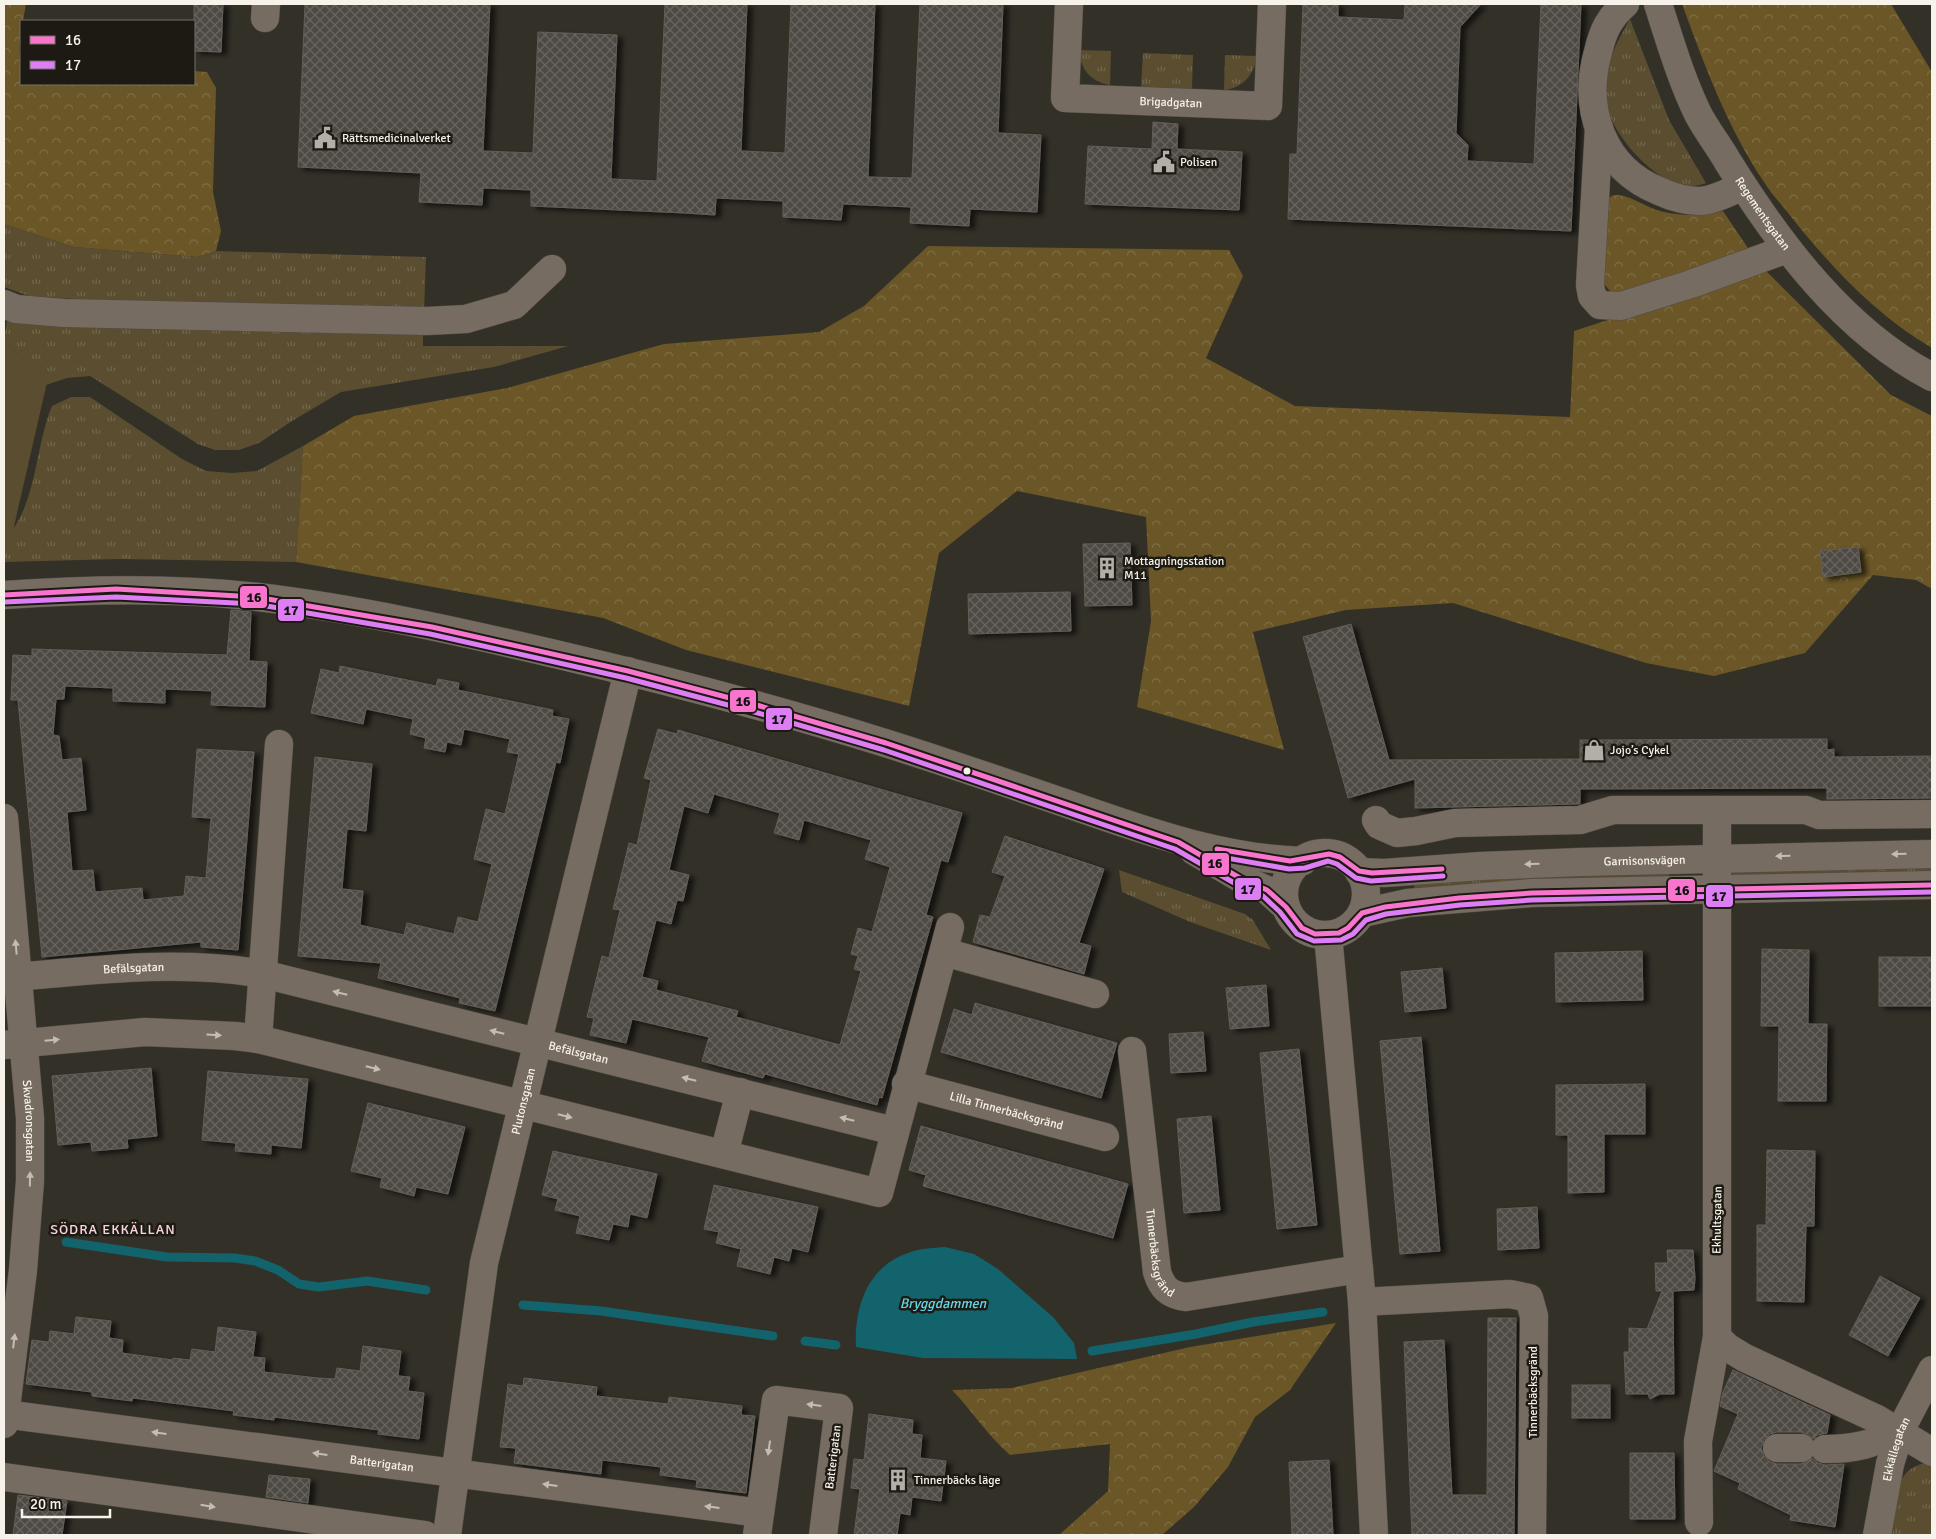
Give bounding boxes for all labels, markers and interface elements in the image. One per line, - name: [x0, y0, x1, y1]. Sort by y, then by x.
- legend: [20, 20, 195, 85]
- text: 16: [65, 31, 81, 49]
- text: 17: [65, 56, 81, 74]
- street label: Brigadgatan: [1139, 94, 1203, 111]
- public building icon: Rättsmedicinalverket: [312, 125, 338, 151]
- place label: Rättsmedicinalverket: [342, 131, 451, 146]
- public building icon: Polisen: [1151, 149, 1177, 175]
- place label: Polisen: [1180, 155, 1217, 170]
- street label: Regementsgatan: [1731, 174, 1793, 254]
- place label: Mottagningsstation M11: [1124, 554, 1224, 583]
- building icon: Mottagningsstation M11: [1094, 555, 1120, 581]
- line badge: 16: [239, 585, 268, 609]
- text: 16: [246, 589, 262, 606]
- line badge: 17: [277, 598, 305, 622]
- text: 17: [283, 602, 299, 619]
- line badge: 16: [729, 689, 757, 713]
- text: 16: [735, 693, 751, 710]
- line badge: 17: [765, 707, 793, 731]
- text: 17: [771, 711, 787, 728]
- shop icon: Jojo’s Cykel: [1581, 737, 1607, 763]
- place label: Jojo’s Cykel: [1610, 743, 1670, 758]
- unlabelled marker: [962, 766, 972, 776]
- one-way arrow: [1891, 851, 1907, 859]
- line badge: 16: [1201, 852, 1230, 876]
- street label: Garnisonsvägen: [1604, 853, 1686, 869]
- one-way arrow: [1774, 853, 1790, 861]
- text: 16: [1207, 855, 1223, 872]
- one-way arrow: [1523, 860, 1539, 868]
- line badge: 17: [1234, 877, 1262, 901]
- line badge: 16: [1667, 878, 1696, 902]
- text: 17: [1240, 881, 1256, 898]
- text: 16: [1674, 882, 1690, 899]
- line badge: 17: [1705, 884, 1734, 908]
- text: 17: [1711, 888, 1727, 905]
- one-way arrow: [12, 939, 20, 955]
- street label: Befälsgatan: [102, 960, 164, 978]
- one-way arrow: [332, 989, 347, 997]
- one-way arrow: [490, 1028, 505, 1036]
- one-way arrow: [207, 1031, 223, 1039]
- one-way arrow: [45, 1036, 61, 1044]
- street label: Befälsgatan: [547, 1038, 610, 1068]
- one-way arrow: [366, 1064, 381, 1072]
- street label: Plutonsgatan: [509, 1066, 539, 1136]
- one-way arrow: [682, 1075, 697, 1083]
- street label: Skvadronsgatan: [19, 1079, 37, 1162]
- street label: Lilla Tinnerbäcksgränd: [948, 1089, 1065, 1134]
- one-way arrow: [557, 1112, 572, 1120]
- one-way arrow: [839, 1115, 854, 1123]
- one-way arrow: [26, 1171, 34, 1187]
- street label: Ekhultsgatan: [1709, 1186, 1726, 1254]
- street label: Tinnerbäcksgränd: [1142, 1208, 1177, 1301]
- district label: SÖDRA EKKÄLLAN: [50, 1221, 176, 1238]
- water label: Bryggdammen: [900, 1295, 987, 1312]
- one-way arrow: [11, 1332, 19, 1348]
- street label: Tinnerbäcksgränd: [1526, 1346, 1541, 1438]
- one-way arrow: [806, 1401, 822, 1409]
- street label: Ekkällegatan: [1880, 1415, 1914, 1483]
- street label: Batterigatan: [822, 1424, 845, 1490]
- one-way arrow: [151, 1429, 167, 1437]
- one-way arrow: [765, 1441, 773, 1457]
- one-way arrow: [312, 1450, 328, 1458]
- street label: Batterigatan: [349, 1452, 415, 1476]
- building icon: Tinnerbäcks läge: [885, 1467, 911, 1493]
- place label: Tinnerbäcks läge: [914, 1473, 1001, 1488]
- one-way arrow: [542, 1481, 558, 1489]
- scale bar: [22, 1486, 110, 1518]
- text: 20 m: [30, 1495, 61, 1513]
- one-way arrow: [200, 1502, 216, 1510]
- one-way arrow: [703, 1503, 719, 1511]

